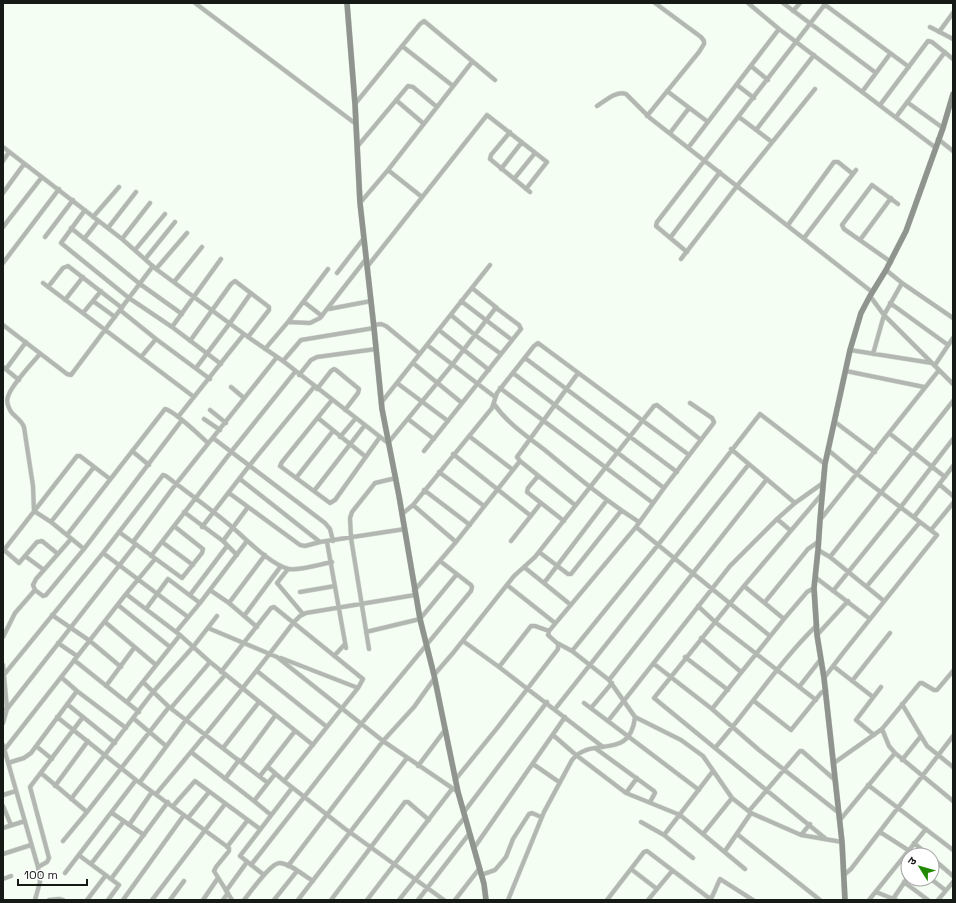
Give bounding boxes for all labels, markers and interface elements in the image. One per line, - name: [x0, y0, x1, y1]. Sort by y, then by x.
- north arrow: [900, 847, 940, 887]
- text: उ: [904, 854, 920, 868]
- scale bar: [18, 861, 87, 887]
- text: 100 m: [24, 867, 58, 883]

